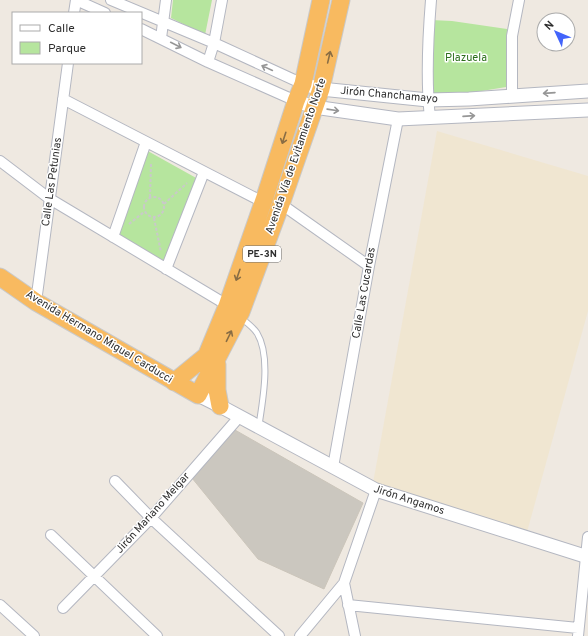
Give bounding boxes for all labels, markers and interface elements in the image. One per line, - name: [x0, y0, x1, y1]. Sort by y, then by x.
- legend: [12, 12, 142, 64]
- north arrow: [536, 12, 576, 52]
- text: N: [542, 18, 557, 33]
- text: Calle: [48, 21, 75, 37]
- text: Parque: [48, 41, 86, 57]
- one-way arrow: [170, 42, 182, 50]
- one-way arrow: [325, 50, 333, 63]
- park label: Plazuela: [445, 51, 487, 65]
- one-way arrow: [262, 64, 274, 71]
- street label: Avenida Vía de Evitamiento Norte: [263, 76, 329, 236]
- street label: Jirón Chanchamayo: [340, 84, 438, 106]
- one-way arrow: [543, 90, 556, 97]
- one-way arrow: [326, 106, 339, 114]
- one-way arrow: [462, 112, 475, 119]
- one-way arrow: [279, 132, 287, 144]
- street label: Calle Las Petunias: [39, 137, 65, 227]
- road number: PE-3N: [243, 246, 281, 262]
- street label: Calle Las Cucardas: [349, 246, 379, 340]
- one-way arrow: [233, 268, 241, 280]
- street label: Avenida Hermano Miguel Carducci: [23, 287, 175, 387]
- one-way arrow: [226, 330, 233, 342]
- street label: Jirón Mariano Melgar: [113, 469, 194, 556]
- street label: Jirón Angamos: [372, 482, 446, 518]

